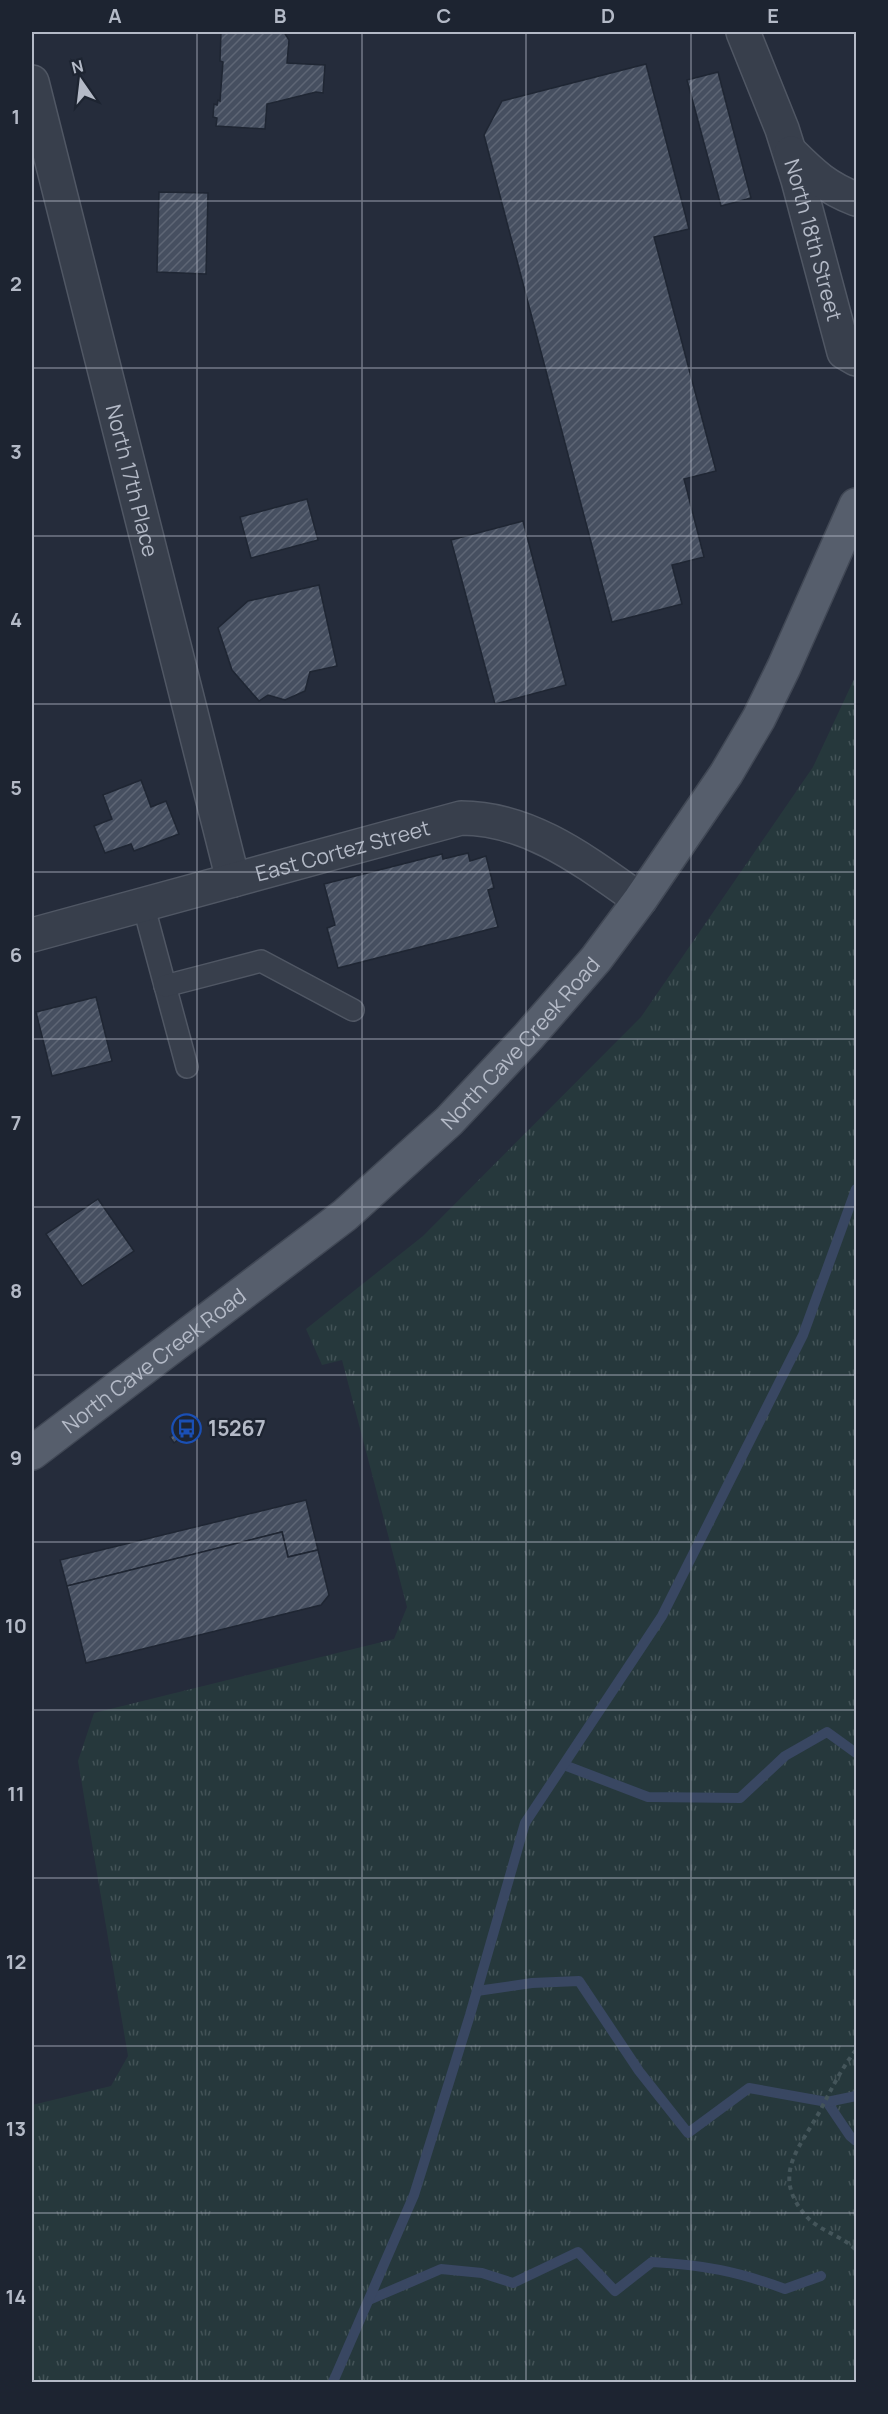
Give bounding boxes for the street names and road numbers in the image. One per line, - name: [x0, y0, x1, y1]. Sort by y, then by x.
- street label: North 18th Street: [778, 155, 849, 324]
- street label: North 17th Place: [100, 401, 165, 560]
- street label: East Cortez Street: [252, 813, 433, 887]
- street label: North Cave Creek Road: [434, 951, 606, 1135]
- street label: North Cave Creek Road: [56, 1281, 251, 1439]

